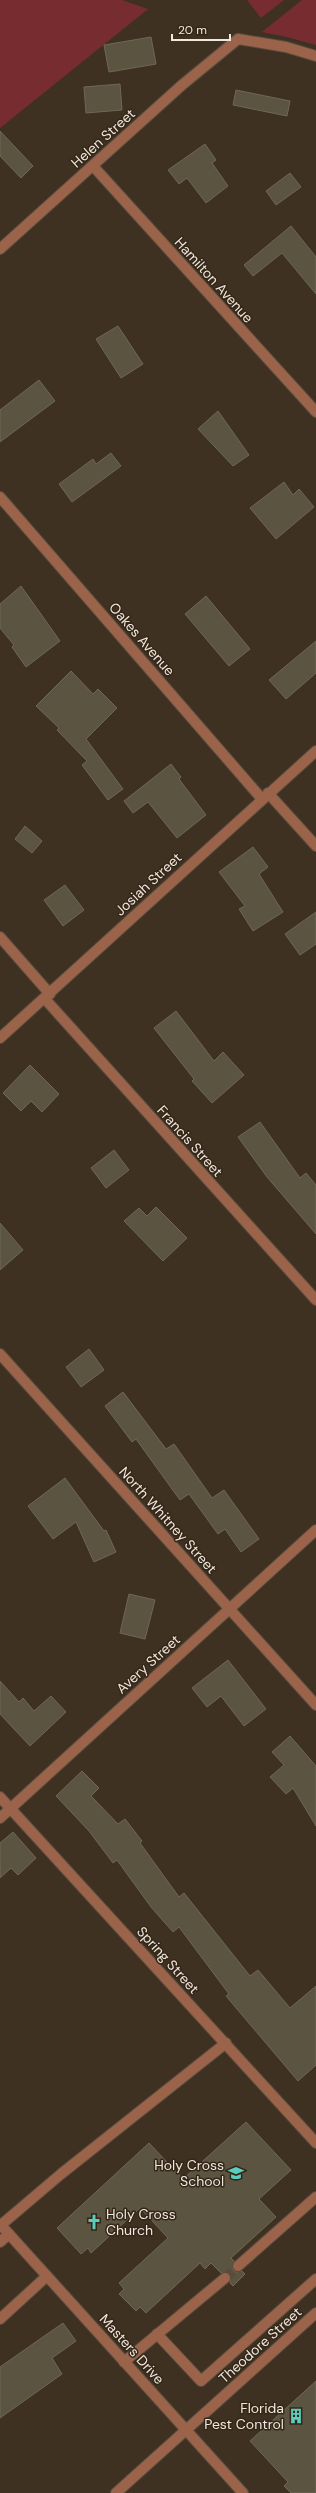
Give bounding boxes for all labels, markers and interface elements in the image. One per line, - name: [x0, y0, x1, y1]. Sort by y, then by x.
- scale bar: [172, 16, 230, 42]
- text: 20 m: [178, 22, 207, 38]
- street label: Helen Street: [67, 105, 139, 171]
- street label: Hamilton Avenue: [171, 233, 257, 327]
- street label: Oakes Avenue: [105, 599, 179, 679]
- street label: Josiah Street: [111, 849, 185, 919]
- street label: Francis Street: [153, 1101, 227, 1181]
- street label: North Whitney Street: [115, 1463, 221, 1577]
- street label: Avery Street: [112, 1631, 184, 1697]
- street label: Spring Street: [133, 1923, 203, 1997]
- place label: Holy Cross School: [154, 2156, 224, 2190]
- school or university icon: Holy Cross School: [227, 2164, 245, 2182]
- place label: Holy Cross Church: [106, 2205, 176, 2239]
- church icon: Holy Cross Church: [85, 2213, 103, 2231]
- street label: Theodore Street: [215, 2303, 305, 2387]
- street label: Masters Drive: [96, 2310, 168, 2388]
- place label: Florida Pest Control: [204, 2399, 284, 2433]
- building icon: Florida Pest Control: [287, 2407, 305, 2425]

